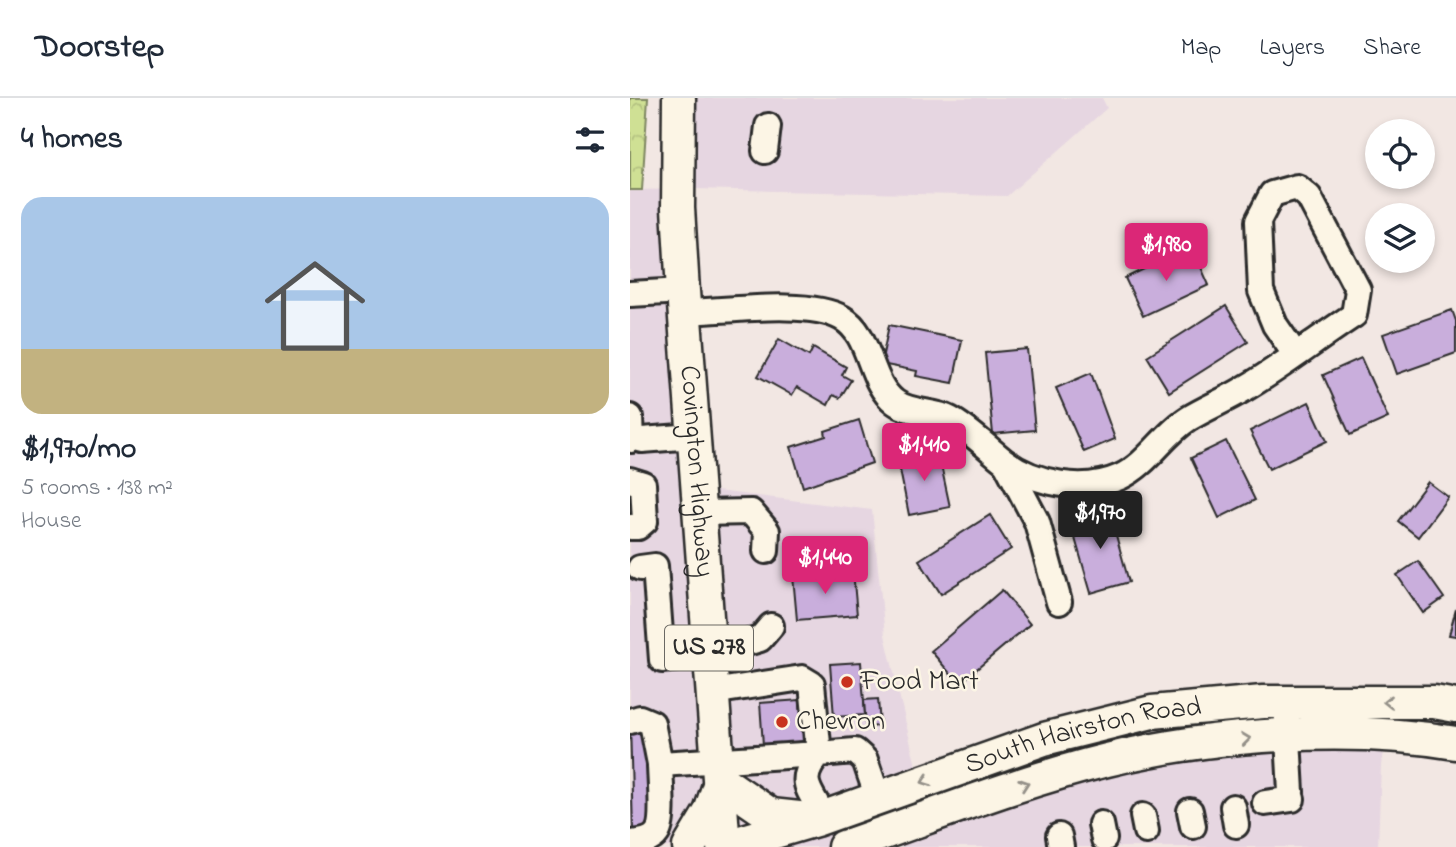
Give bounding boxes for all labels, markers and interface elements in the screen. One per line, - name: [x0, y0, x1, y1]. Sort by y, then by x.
- text: Doorstep: [35, 24, 164, 72]
- text: Map: [1181, 31, 1221, 66]
- text: Layers: [1259, 31, 1325, 66]
- text: Share: [1363, 31, 1421, 66]
- text: 4 homes: [21, 118, 123, 162]
- map controls: [1365, 119, 1435, 273]
- button: locate: [1365, 119, 1435, 189]
- icon: filters: [571, 121, 609, 159]
- button: layers: [1365, 203, 1435, 273]
- pin: $1,980: [1109, 223, 1223, 283]
- text: $1,980: [1141, 229, 1191, 262]
- icon: home: [252, 243, 378, 369]
- street label: Covington Highway: [668, 364, 725, 579]
- pin: $1,410: [867, 424, 981, 483]
- text: $1,970/mo: [21, 428, 136, 472]
- text: $1,410: [898, 429, 950, 462]
- text: 5 rooms · 138 m²: [21, 472, 173, 505]
- pin: $1,970: [1043, 491, 1157, 551]
- text: $1,970: [1074, 497, 1126, 530]
- text: House: [21, 505, 81, 538]
- pin: $1,440: [768, 536, 882, 596]
- text: $1,440: [798, 542, 852, 575]
- road number: US 278: [665, 626, 753, 670]
- place label: Food Mart: [860, 662, 979, 703]
- marker: Food Mart: [839, 674, 855, 690]
- street label: South Hairston Road: [959, 687, 1203, 786]
- one-way arrow: [1382, 694, 1393, 710]
- place label: Chevron: [796, 702, 885, 743]
- marker: Chevron: [774, 714, 790, 730]
- one-way arrow: [1240, 732, 1252, 747]
- one-way arrow: [921, 773, 933, 787]
- one-way arrow: [1017, 778, 1029, 792]

